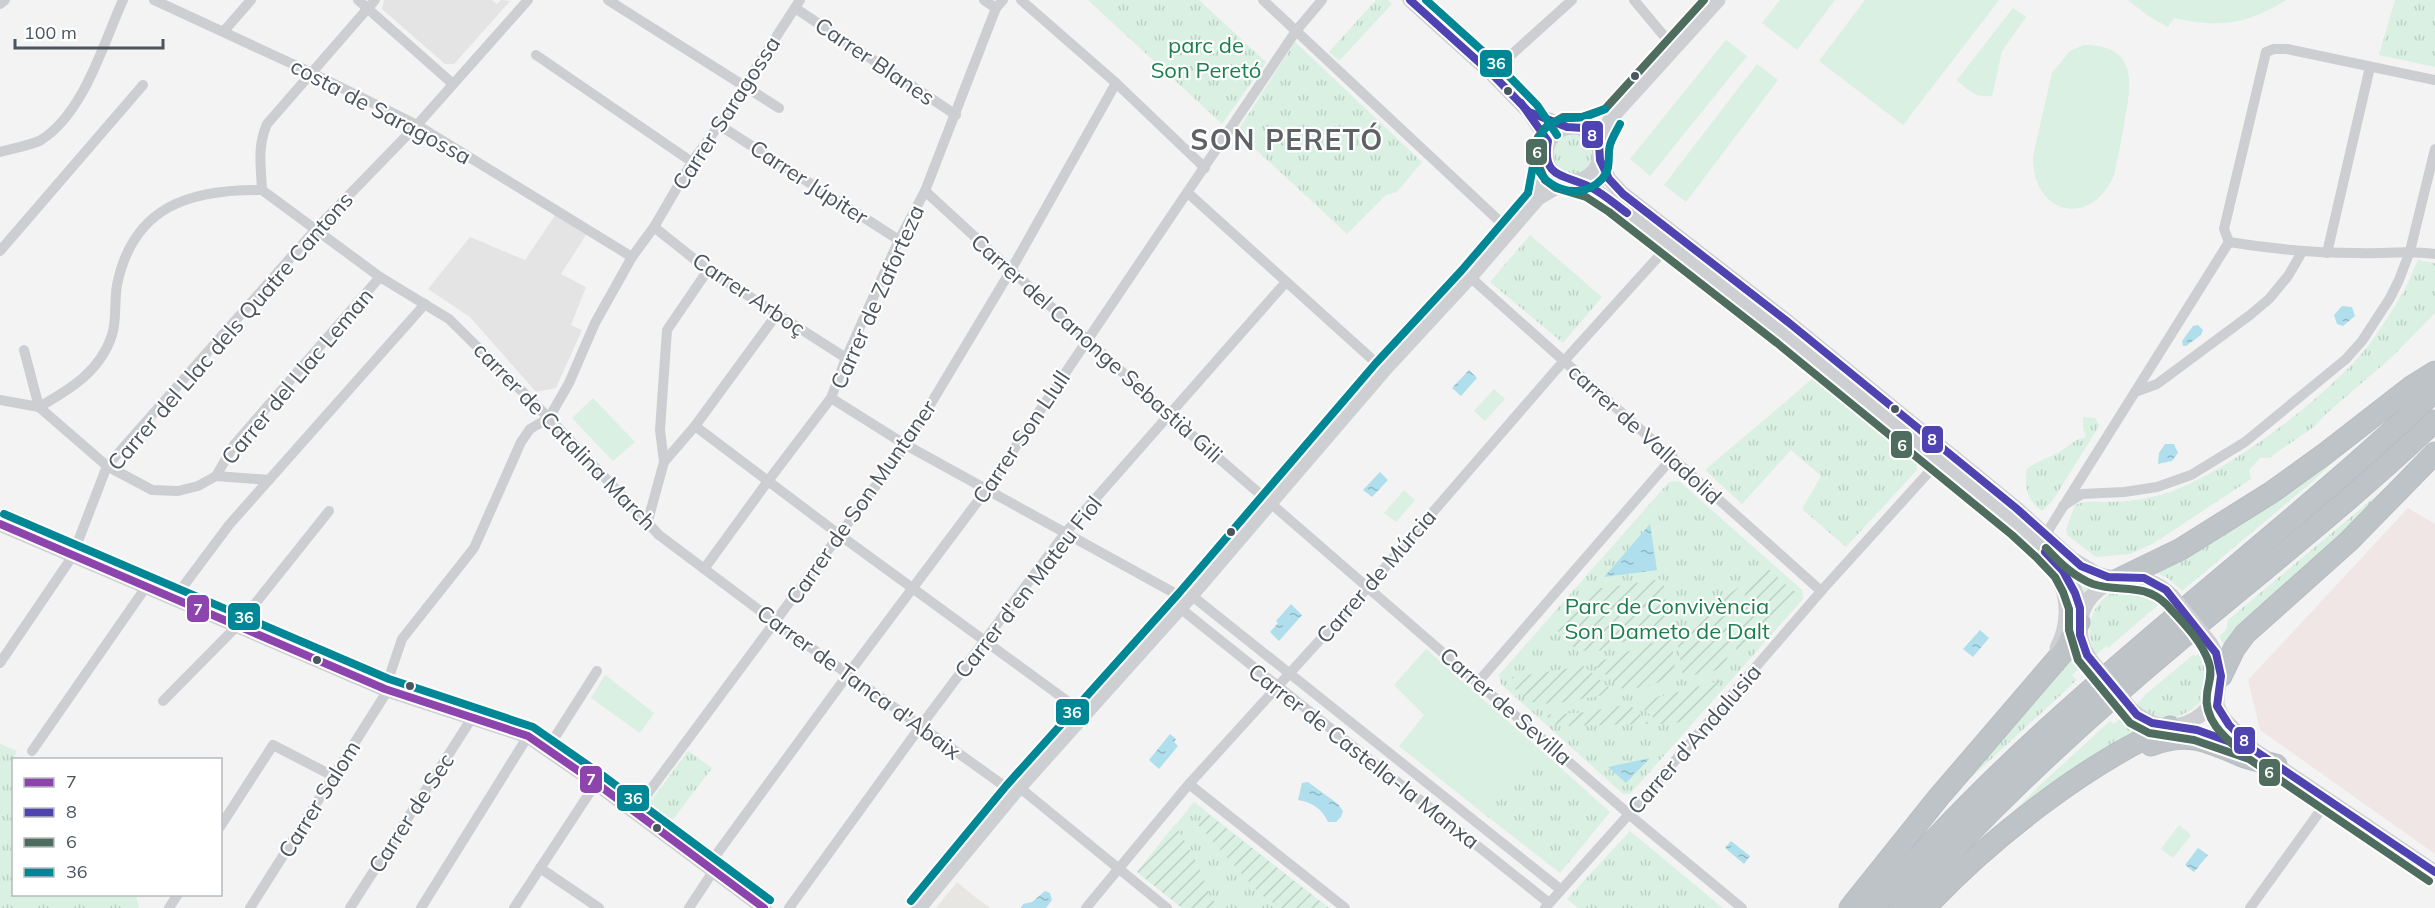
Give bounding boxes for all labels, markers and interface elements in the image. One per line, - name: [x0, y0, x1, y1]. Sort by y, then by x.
- street label: Carrer Blanes: [810, 11, 940, 111]
- scale bar: [15, 12, 164, 50]
- text: 100 m: [24, 21, 77, 44]
- street label: Carrer Saragossa: [666, 31, 786, 195]
- park label: parc de Son Peretó: [1151, 31, 1261, 84]
- line badge: 36: [1479, 49, 1513, 78]
- street label: costa de Saragossa: [286, 52, 476, 170]
- text: 36: [1486, 53, 1506, 73]
- unlabelled marker: [1629, 70, 1641, 82]
- unlabelled marker: [1502, 85, 1514, 97]
- line badge: 8: [1581, 120, 1604, 149]
- district label: SON PERETÓ: [1190, 122, 1384, 157]
- text: 8: [1587, 125, 1597, 145]
- street label: Carrer Júpiter: [745, 133, 873, 231]
- line badge: 6: [1525, 138, 1548, 166]
- text: 6: [1532, 142, 1542, 162]
- street label: Carrer del Llac dels Quatre Cantons: [101, 186, 359, 476]
- street label: Carrer de Zaforteza: [824, 201, 930, 393]
- street label: Carrer del Canonge Sebastià Gili: [965, 227, 1229, 469]
- street label: Carrer Arboç: [687, 246, 811, 342]
- street label: Carrer del Llac Leman: [215, 282, 379, 470]
- street label: carrer de Catalina March: [468, 336, 662, 536]
- street label: carrer de Valladolid: [1562, 358, 1728, 510]
- street label: Carrer Son Llull: [966, 365, 1076, 509]
- street label: Carrer de Son Muntaner: [780, 394, 942, 610]
- unlabelled marker: [1889, 403, 1901, 415]
- line badge: 8: [1921, 425, 1944, 454]
- text: 8: [1927, 429, 1937, 449]
- line badge: 6: [1890, 430, 1913, 459]
- text: 6: [1897, 435, 1907, 455]
- street label: Carrer d'en Mateu Fiol: [948, 490, 1108, 684]
- street label: Carrer de Múrcia: [1310, 503, 1442, 649]
- unlabelled marker: [1225, 526, 1237, 538]
- park label: Parc de Convivència Son Dameto de Dalt: [1564, 592, 1770, 645]
- line badge: 7: [186, 594, 210, 623]
- text: 7: [193, 599, 203, 619]
- street label: Carrer de Tanca d'Abaix: [752, 599, 967, 766]
- line badge: 36: [227, 602, 261, 631]
- text: 36: [234, 607, 254, 627]
- street label: Carrer de Sevilla: [1434, 641, 1578, 771]
- unlabelled marker: [311, 654, 323, 666]
- street label: Carrer de Castella-la Manxa: [1243, 657, 1485, 855]
- street label: Carrer d'Andalusia: [1621, 658, 1767, 820]
- unlabelled marker: [404, 680, 416, 692]
- line badge: 36: [1055, 698, 1090, 726]
- text: 36: [1062, 702, 1082, 722]
- line badge: 8: [2233, 726, 2256, 755]
- text: 8: [2239, 730, 2249, 750]
- street label: Carrer Salom: [272, 735, 366, 863]
- street label: Carrer de Sec: [362, 748, 460, 878]
- legend: [12, 758, 222, 896]
- line badge: 6: [2258, 758, 2281, 787]
- text: 6: [2264, 762, 2274, 782]
- line badge: 7: [579, 765, 603, 794]
- text: 7: [586, 769, 596, 789]
- text: 7: [66, 770, 77, 793]
- line badge: 36: [616, 784, 650, 812]
- text: 36: [623, 788, 643, 808]
- text: 8: [66, 800, 77, 823]
- unlabelled marker: [651, 822, 663, 834]
- text: 6: [66, 830, 77, 853]
- text: 36: [66, 860, 88, 883]

